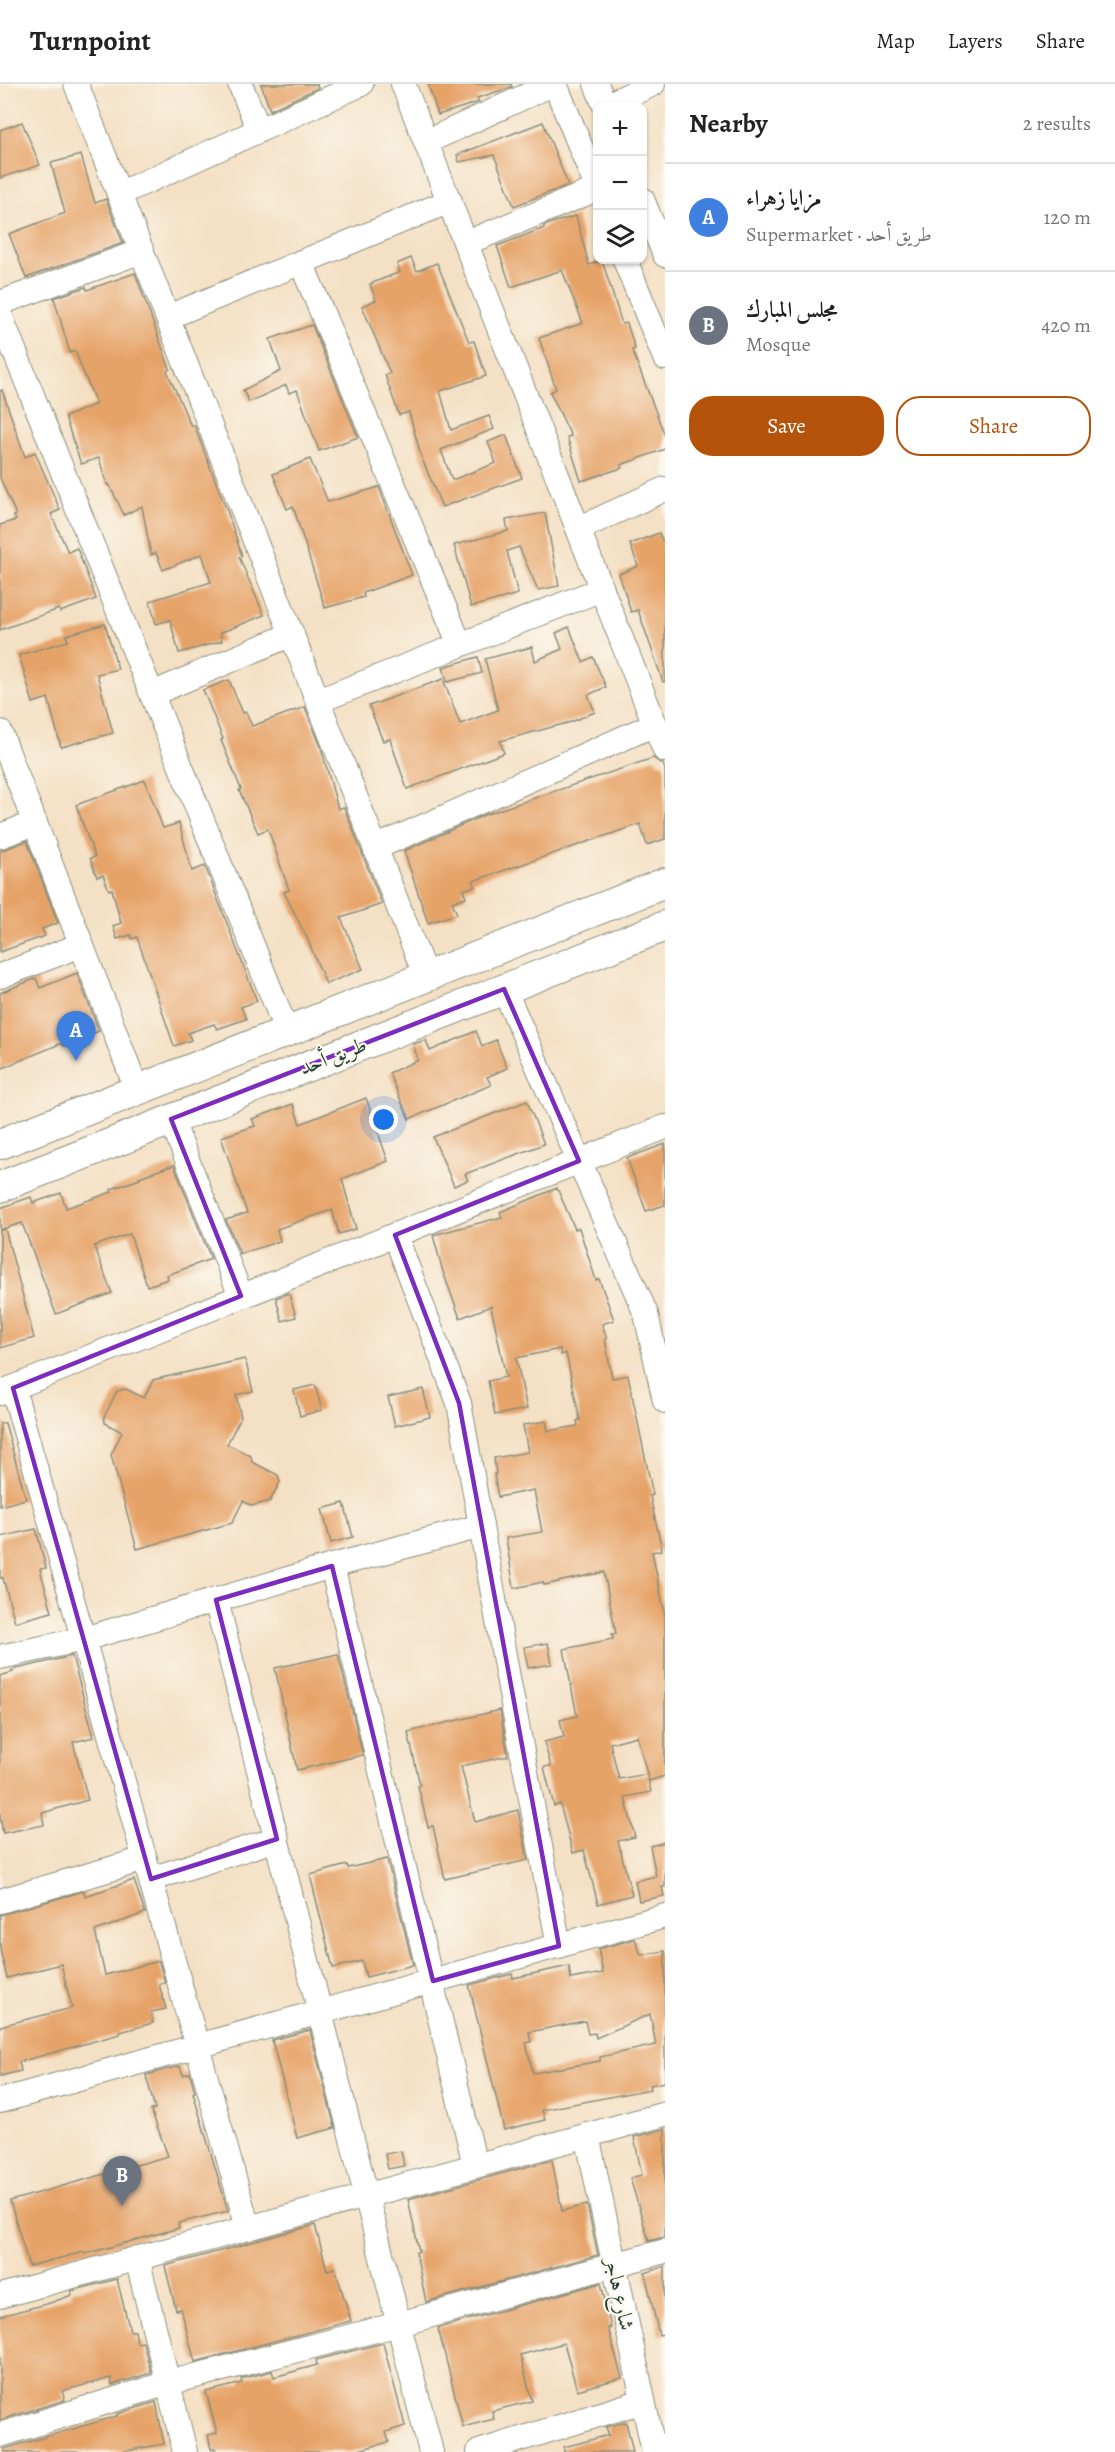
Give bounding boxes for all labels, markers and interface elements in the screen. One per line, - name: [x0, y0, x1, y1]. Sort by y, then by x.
- text: Turnpoint: [30, 22, 151, 60]
- text: Map: [876, 27, 915, 55]
- text: Layers: [948, 27, 1003, 55]
- text: Share: [1036, 27, 1085, 55]
- map controls: [593, 102, 647, 264]
- button: +: [593, 102, 647, 156]
- text: Nearby: [689, 106, 768, 141]
- text: 2 results: [1023, 110, 1091, 137]
- button: −: [593, 156, 647, 210]
- text: مزايا زهراء: [746, 183, 821, 213]
- text: A: [702, 204, 715, 231]
- text: 120 m: [1043, 204, 1091, 231]
- button: layers: [593, 210, 647, 264]
- text: Supermarket · طريق أحد: [746, 221, 932, 248]
- text: مجلس المبارك: [746, 295, 837, 325]
- text: B: [702, 312, 715, 339]
- text: 420 m: [1041, 312, 1091, 339]
- text: Mosque: [746, 331, 811, 358]
- button: Save: [689, 396, 884, 456]
- button: Share: [896, 396, 1091, 456]
- pin: A: [56, 1012, 96, 1061]
- street label: طريق أحد: [295, 1029, 371, 1082]
- your location: [369, 1105, 398, 1134]
- pin: B: [102, 2156, 142, 2206]
- street label: شارع هاجر: [594, 2253, 641, 2334]

